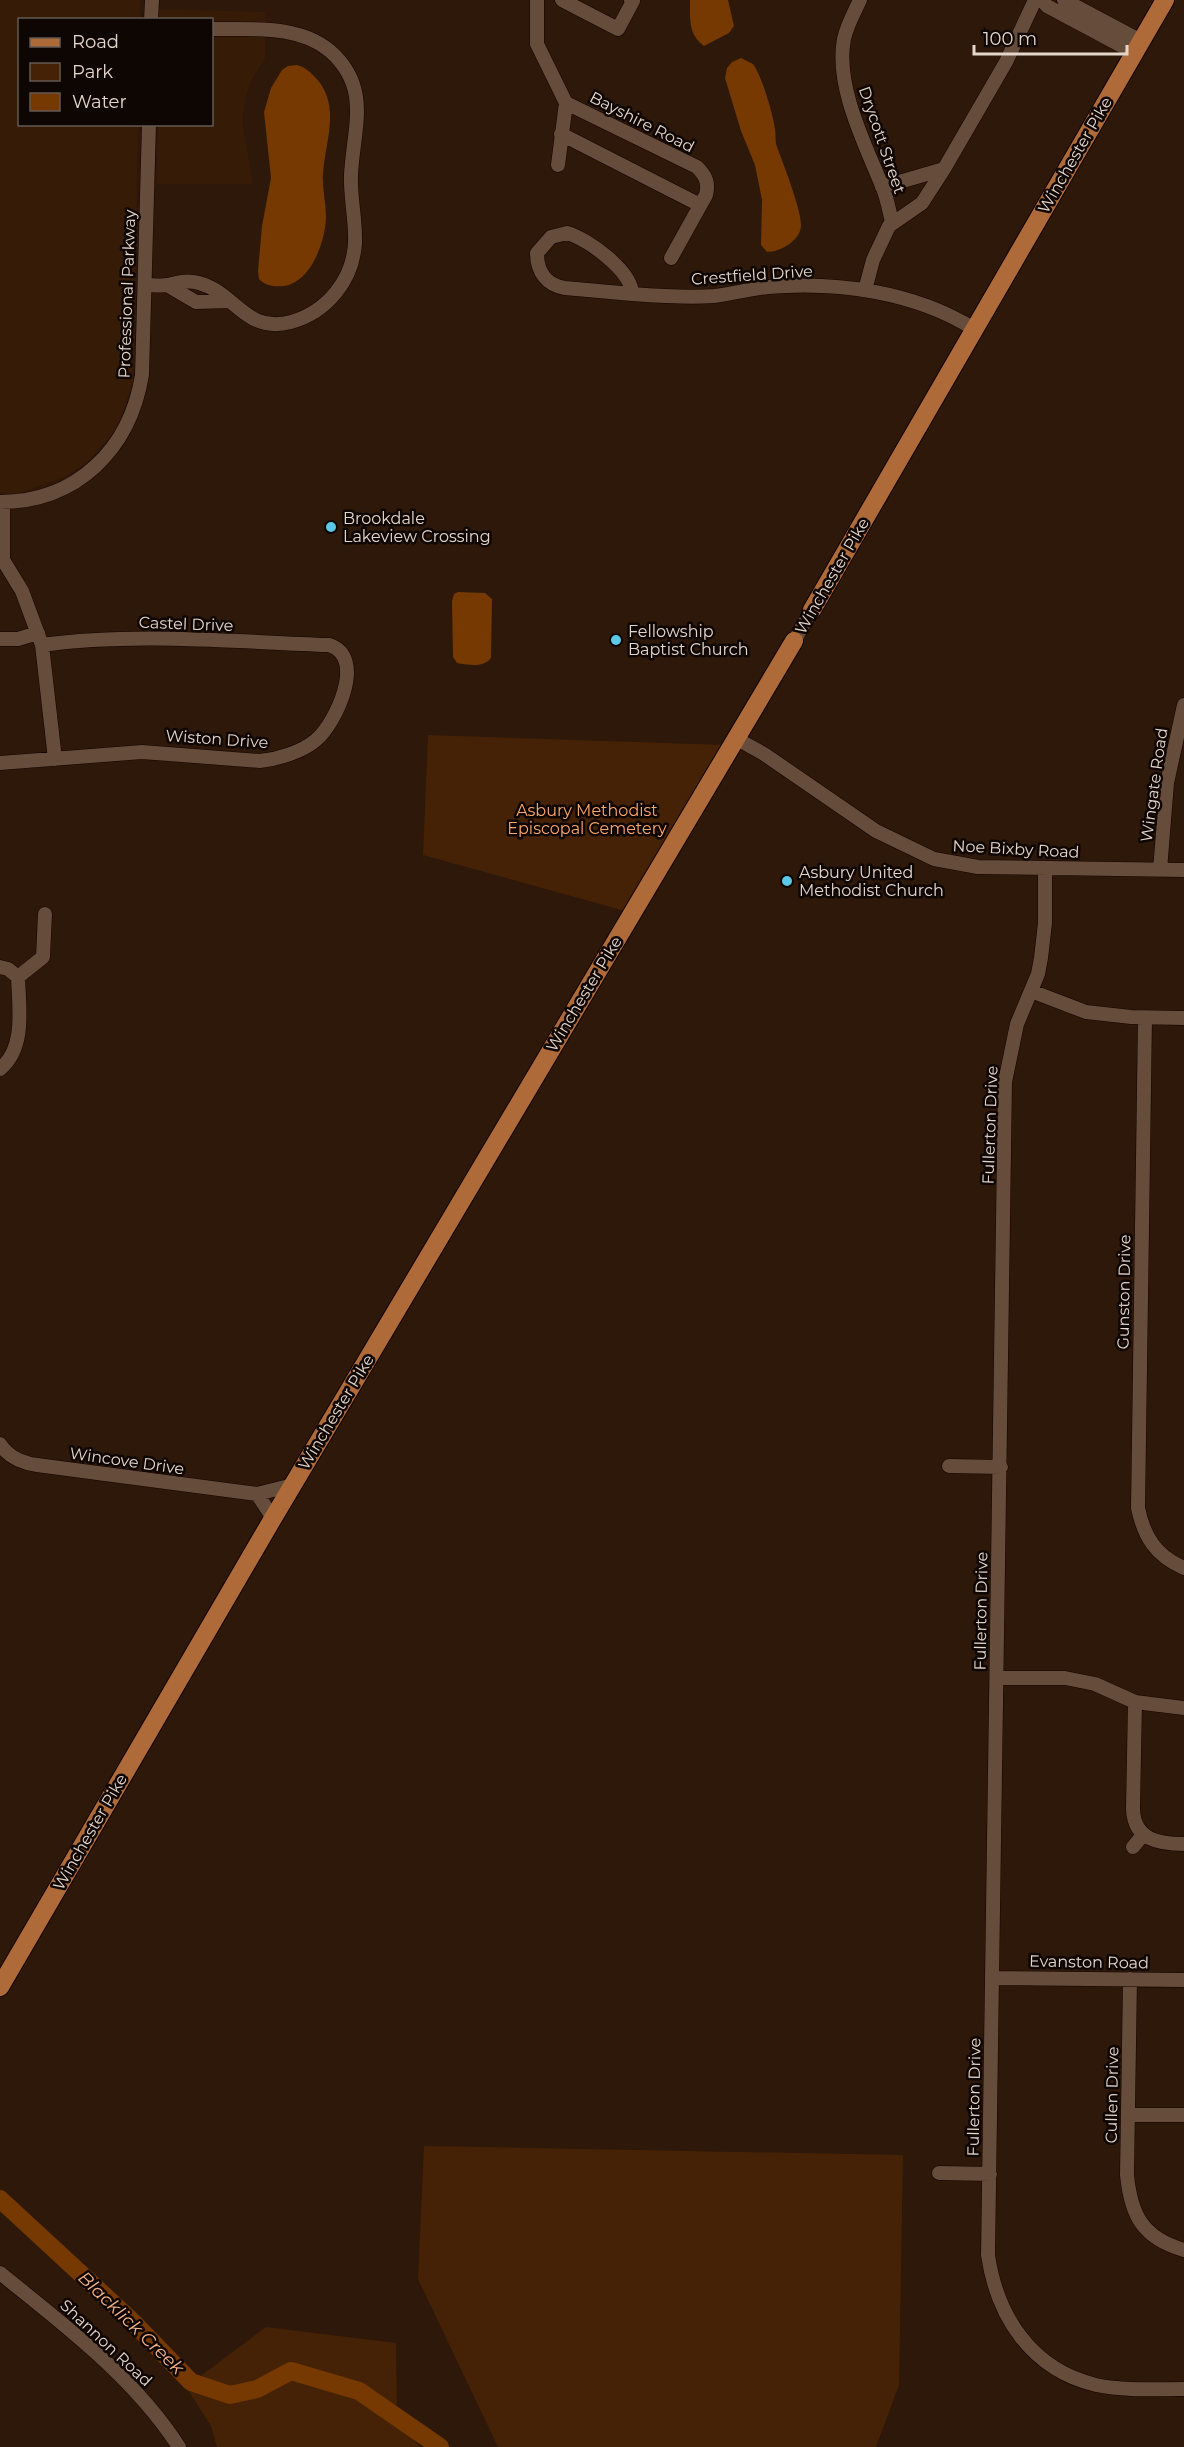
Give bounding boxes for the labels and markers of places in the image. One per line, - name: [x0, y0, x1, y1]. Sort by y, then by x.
- place label: Brookdale Lakeview Crossing: [343, 509, 491, 546]
- marker: Brookdale Lakeview Crossing: [324, 520, 338, 534]
- place label: Fellowship Baptist Church: [628, 622, 748, 659]
- marker: Fellowship Baptist Church: [609, 633, 623, 647]
- place label: Asbury United Methodist Church: [799, 863, 944, 900]
- marker: Asbury United Methodist Church: [780, 874, 794, 888]

